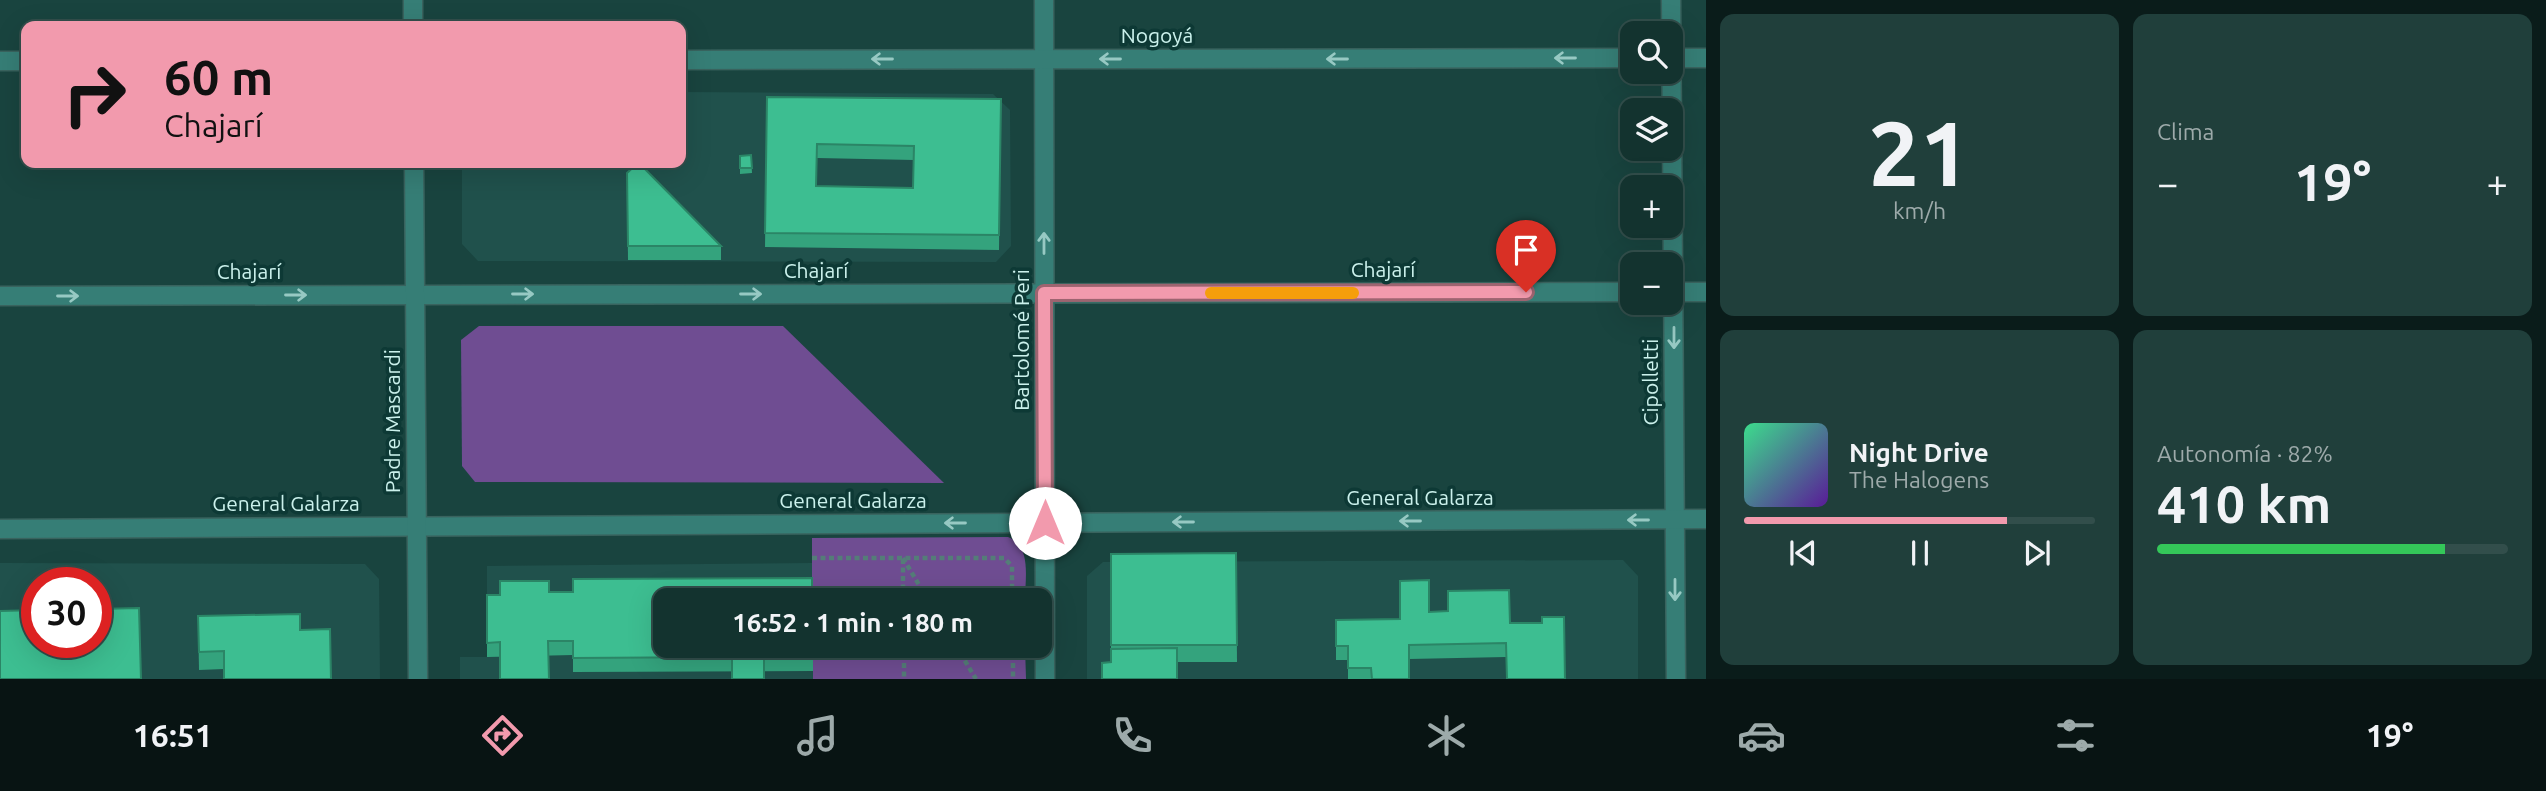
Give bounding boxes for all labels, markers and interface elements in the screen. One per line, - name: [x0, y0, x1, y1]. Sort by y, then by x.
- map controls: [1620, 21, 1683, 315]
- button: search: [1620, 21, 1683, 84]
- street label: Nogoyá: [1121, 23, 1193, 47]
- icon: right: [49, 49, 140, 140]
- text: 60 m: [164, 49, 273, 104]
- one-way arrow: [1553, 51, 1576, 65]
- one-way arrow: [1098, 52, 1121, 66]
- one-way arrow: [1326, 52, 1349, 66]
- one-way arrow: [871, 53, 894, 66]
- button: layers: [1620, 98, 1683, 161]
- text: 21: [1868, 101, 1971, 203]
- text: Chajarí: [164, 107, 262, 143]
- text: Clima: [2157, 119, 2214, 144]
- text: 19°: [2294, 153, 2371, 211]
- text: −: [2157, 162, 2178, 204]
- text: +: [2487, 162, 2508, 204]
- button: +: [1620, 175, 1683, 238]
- text: km/h: [1893, 198, 1946, 223]
- pin: [1496, 220, 1556, 292]
- icon: arrive: [1507, 231, 1545, 269]
- one-way arrow: [1037, 232, 1051, 255]
- button: −: [1620, 252, 1683, 315]
- street label: Chajarí: [1351, 257, 1416, 281]
- street label: Chajarí: [784, 258, 849, 282]
- street label: Chajarí: [217, 259, 282, 283]
- street label: Bartolomé Peri: [1009, 269, 1033, 411]
- one-way arrow: [511, 287, 534, 301]
- one-way arrow: [739, 287, 762, 301]
- one-way arrow: [284, 288, 307, 302]
- one-way arrow: [56, 289, 79, 303]
- one-way arrow: [1667, 326, 1681, 349]
- street label: Cipolletti: [1638, 339, 1662, 425]
- street label: Padre Mascardi: [380, 349, 404, 493]
- text: Night Drive: [1849, 438, 1989, 467]
- text: Autonomía · 82%: [2157, 441, 2333, 466]
- text: The Halogens: [1849, 467, 1989, 492]
- text: 410 km: [2157, 475, 2331, 533]
- street label: General Galarza: [1346, 485, 1494, 509]
- position arrow: [1008, 486, 1082, 560]
- street label: General Galarza: [779, 488, 927, 512]
- street label: General Galarza: [212, 491, 360, 515]
- one-way arrow: [1627, 513, 1650, 527]
- one-way arrow: [1399, 514, 1422, 528]
- one-way arrow: [1172, 515, 1195, 529]
- one-way arrow: [944, 516, 967, 530]
- icon: previous: [1784, 534, 1822, 572]
- icon: pause: [1901, 534, 1939, 572]
- icon: next: [2018, 534, 2056, 572]
- speed limit sign: 30: [21, 567, 112, 658]
- one-way arrow: [1669, 578, 1682, 601]
- text: 16:52 · 1 min · 180 m: [732, 608, 973, 637]
- icon: directions: [478, 711, 527, 760]
- icon: music: [793, 711, 842, 760]
- icon: phone: [1108, 711, 1157, 760]
- icon: climate: [1422, 711, 1471, 760]
- icon: car: [1737, 711, 1786, 760]
- icon: filters: [2051, 711, 2100, 760]
- text: 16:51: [133, 717, 213, 753]
- text: 19°: [2366, 717, 2413, 753]

